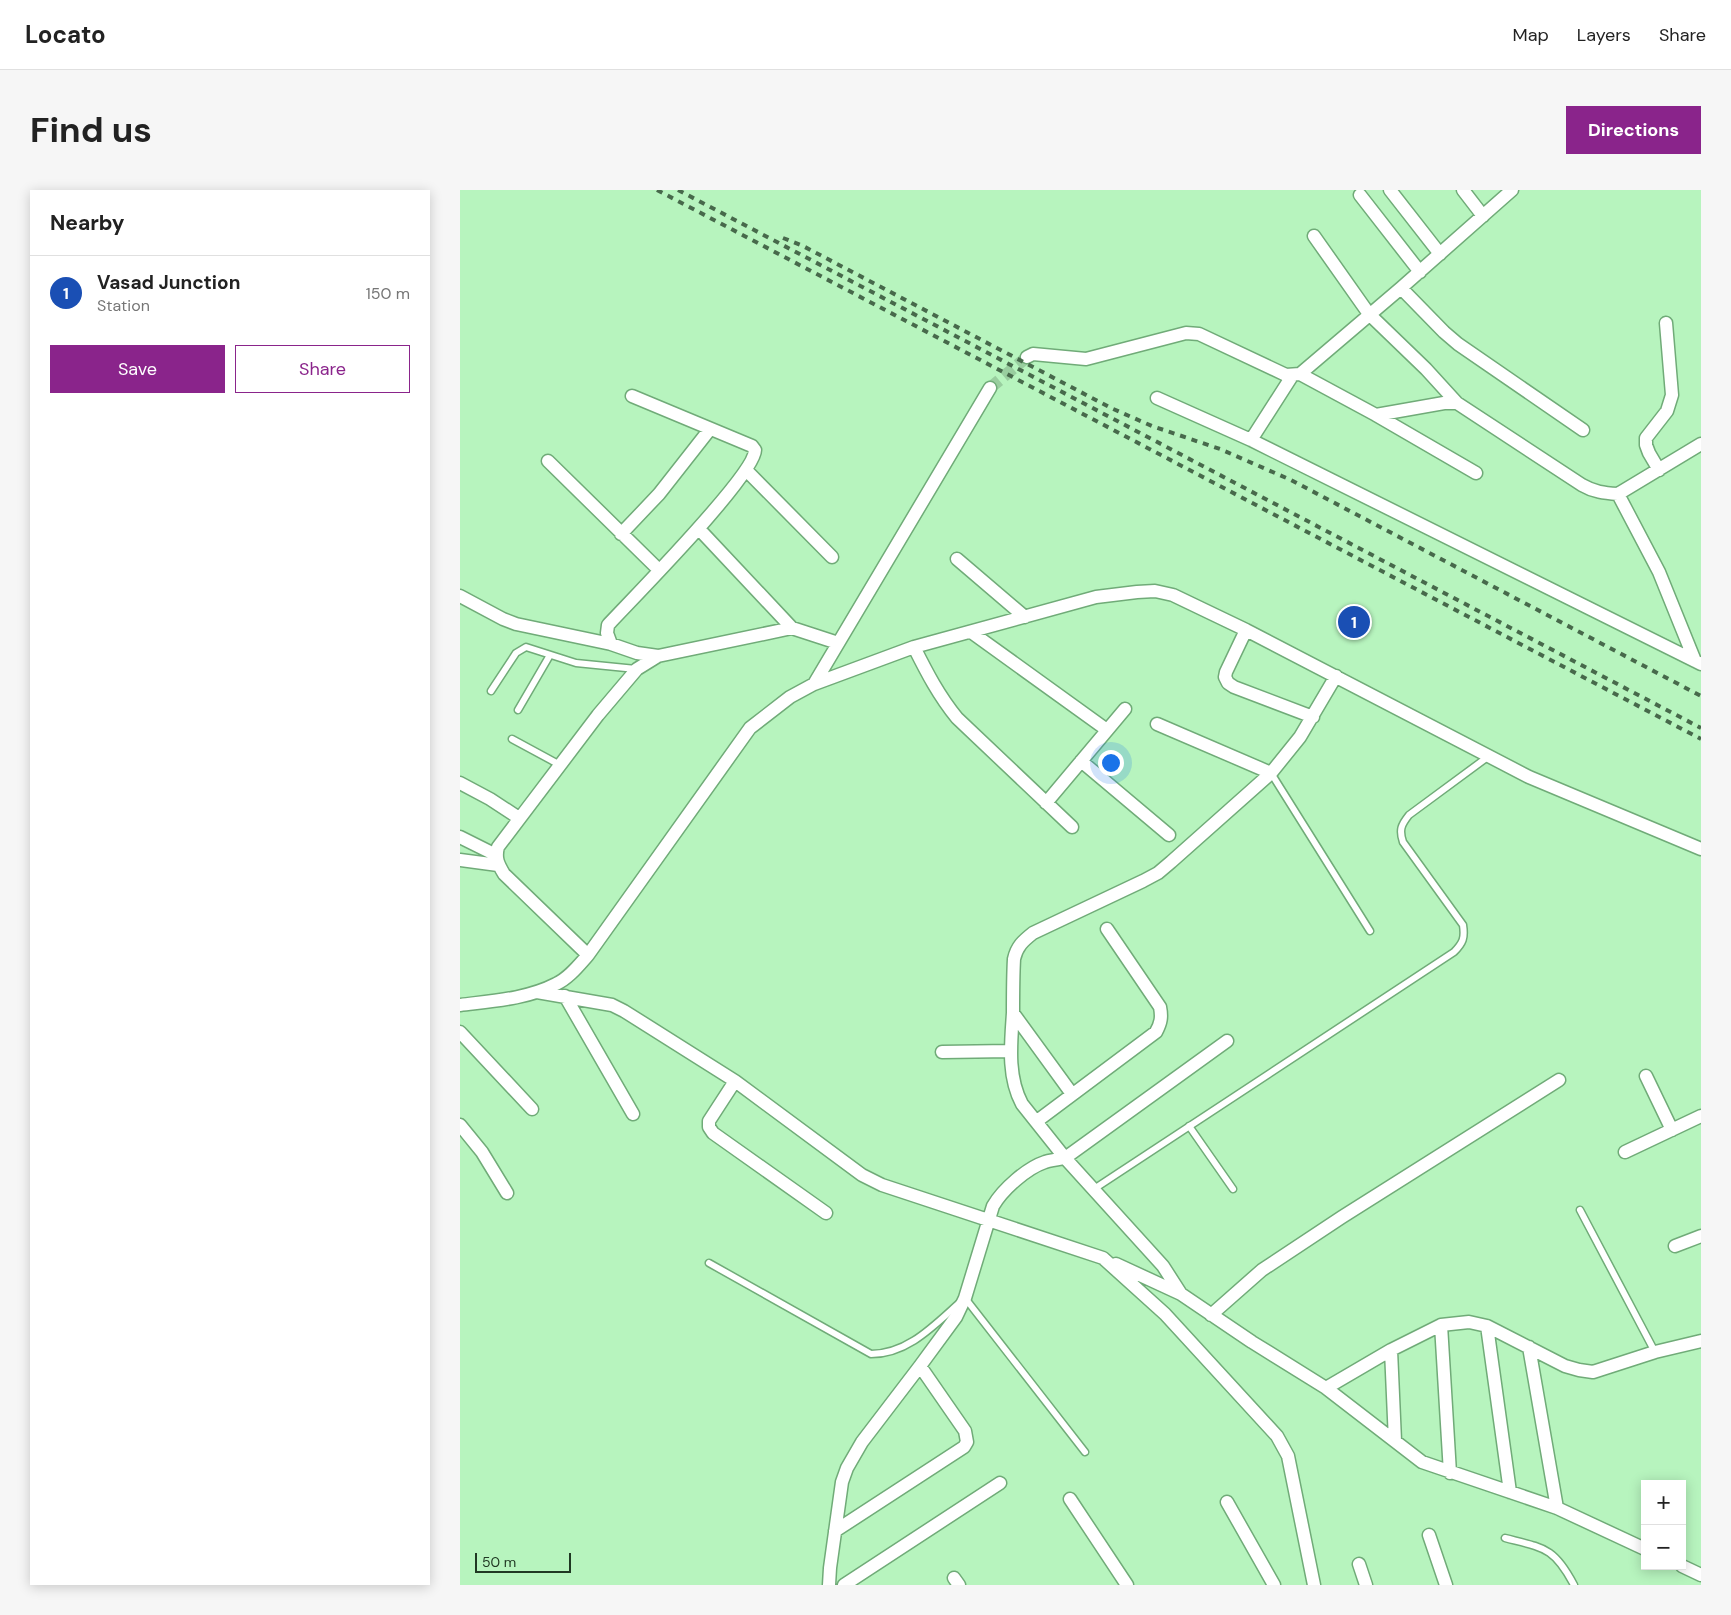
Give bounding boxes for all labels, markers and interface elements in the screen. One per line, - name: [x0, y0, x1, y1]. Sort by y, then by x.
- text: Locato: [25, 19, 106, 50]
- text: Map: [1513, 23, 1549, 47]
- text: Layers: [1577, 23, 1631, 47]
- text: Share: [1659, 23, 1706, 47]
- button: Directions: [1566, 106, 1701, 154]
- text: Find us: [30, 107, 152, 153]
- text: Nearby: [50, 209, 124, 237]
- text: Vasad Junction: [97, 270, 240, 295]
- text: 1: [63, 283, 69, 304]
- text: 150 m: [366, 283, 410, 304]
- text: Station: [97, 295, 150, 316]
- button: Save: [50, 345, 225, 393]
- button: Share: [235, 345, 410, 393]
- pin: 1: [1338, 603, 1370, 641]
- your location: [1098, 750, 1124, 776]
- map controls: [1641, 1480, 1686, 1570]
- button: +: [1641, 1480, 1686, 1525]
- button: −: [1641, 1525, 1686, 1570]
- scale bar: [475, 1550, 571, 1573]
- text: 50 m: [482, 1553, 516, 1571]

